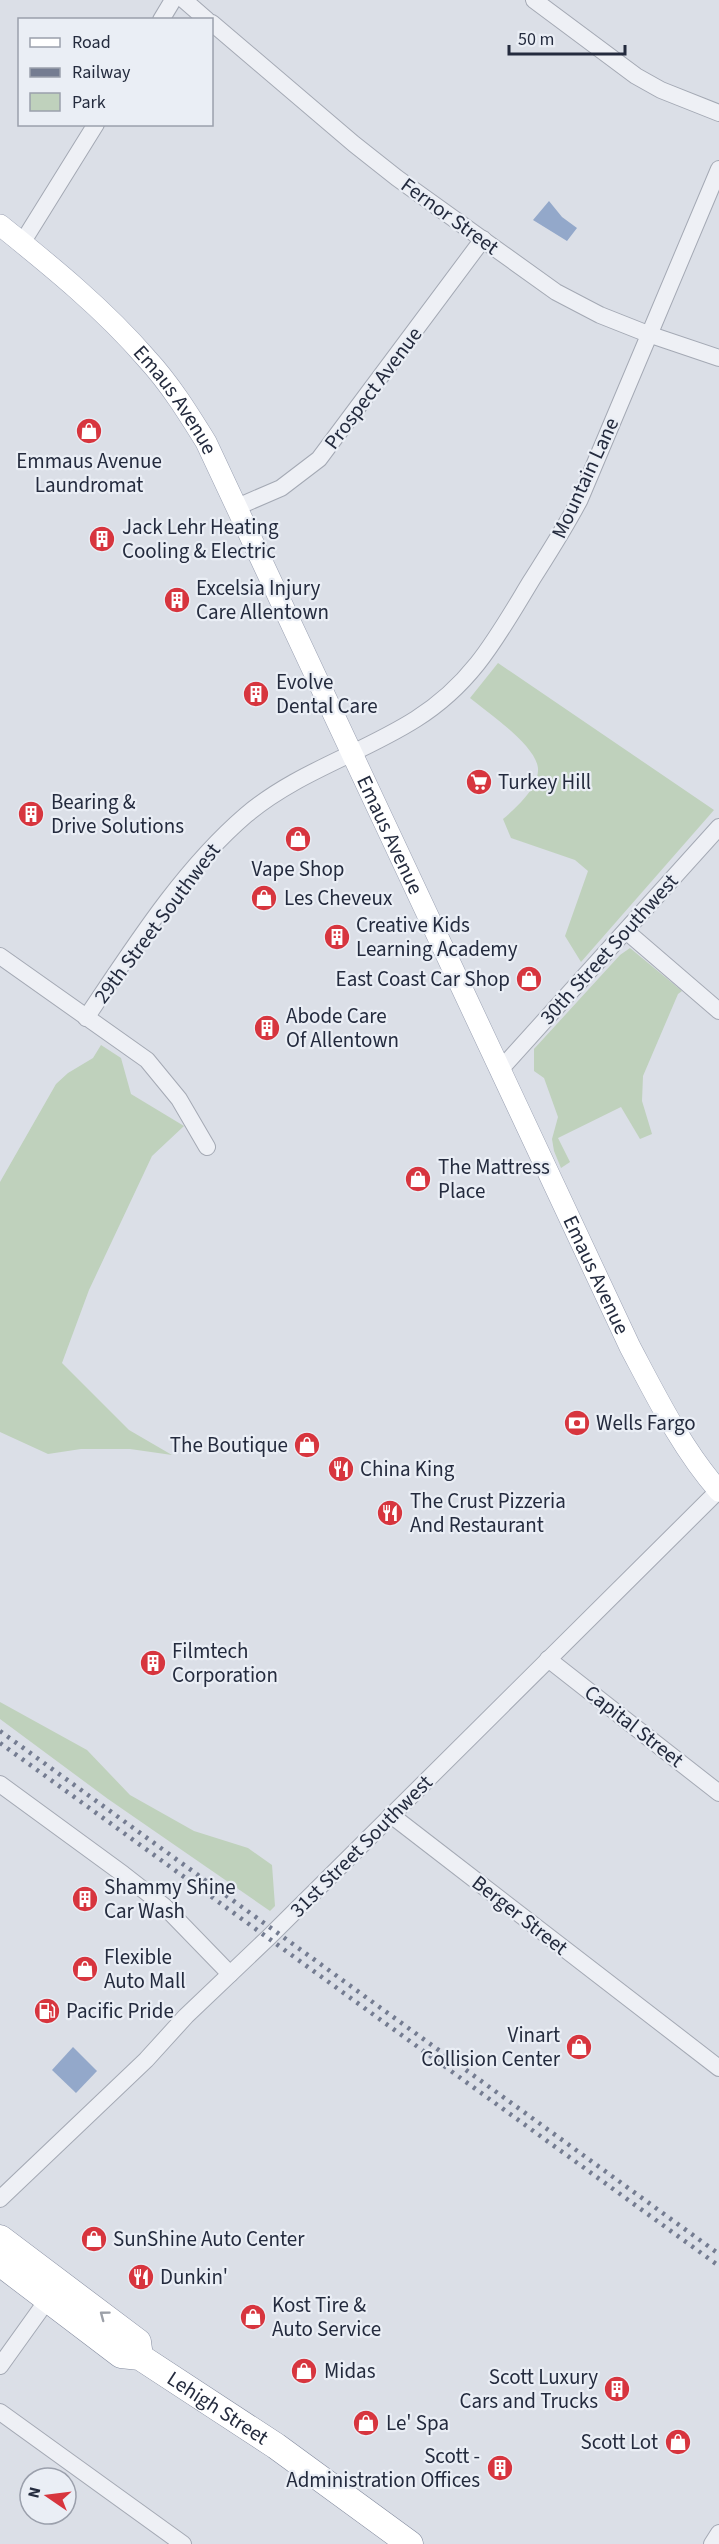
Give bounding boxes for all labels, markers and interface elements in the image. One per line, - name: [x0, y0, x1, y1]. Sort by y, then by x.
- legend: [18, 18, 213, 126]
- scale bar: [509, 18, 624, 56]
- text: 50 m: [518, 27, 554, 52]
- text: Road: [72, 30, 111, 55]
- text: Railway: [72, 60, 131, 85]
- text: Park: [72, 90, 106, 115]
- street label: Fernor Street: [395, 170, 505, 262]
- street label: Prospect Avenue: [317, 320, 429, 456]
- street label: Emaus Avenue: [126, 338, 225, 459]
- street label: Mountain Lane: [544, 413, 626, 543]
- shop icon: Emmaus Avenue Laundromat: [74, 416, 104, 446]
- place label: Emmaus Avenue Laundromat: [16, 446, 162, 500]
- place label: Jack Lehr Heating Cooling & Electric: [122, 512, 279, 566]
- building icon: Jack Lehr Heating Cooling & Electric: [87, 524, 117, 554]
- place label: Excelsia Injury Care Allentown: [196, 573, 329, 627]
- building icon: Excelsia Injury Care Allentown: [162, 585, 192, 615]
- place label: Evolve Dental Care: [276, 667, 378, 721]
- building icon: Evolve Dental Care: [241, 679, 271, 709]
- supermarket icon: Turkey Hill: [464, 767, 494, 797]
- place label: Turkey Hill: [498, 767, 591, 797]
- street label: Emaus Avenue: [349, 770, 431, 899]
- place label: Bearing & Drive Solutions: [51, 787, 184, 841]
- building icon: Bearing & Drive Solutions: [16, 799, 46, 829]
- shop icon: Vape Shop: [283, 824, 313, 854]
- street label: 29th Street Southwest: [87, 837, 227, 1009]
- place label: Vape Shop: [252, 854, 344, 884]
- street label: 30th Street Southwest: [533, 867, 685, 1031]
- shop icon: Les Cheveux: [249, 883, 279, 913]
- place label: Les Cheveux: [284, 883, 393, 913]
- place label: Creative Kids Learning Academy: [356, 910, 518, 964]
- building icon: Creative Kids Learning Academy: [322, 922, 352, 952]
- place label: East Coast Car Shop: [336, 964, 510, 994]
- shop icon: East Coast Car Shop: [514, 964, 544, 994]
- place label: Abode Care Of Allentown: [286, 1001, 399, 1055]
- building icon: Abode Care Of Allentown: [252, 1013, 282, 1043]
- place label: The Mattress Place: [438, 1152, 550, 1206]
- shop icon: The Mattress Place: [403, 1164, 433, 1194]
- street label: Emaus Avenue: [555, 1210, 637, 1339]
- bank icon: Wells Fargo: [562, 1408, 592, 1438]
- place label: Wells Fargo: [596, 1408, 696, 1438]
- place label: The Boutique: [170, 1430, 288, 1460]
- shop icon: The Boutique: [292, 1430, 322, 1460]
- restaurant icon: China King: [326, 1454, 356, 1484]
- place label: China King: [360, 1454, 455, 1484]
- place label: The Crust Pizzeria And Restaurant: [410, 1486, 566, 1540]
- restaurant icon: The Crust Pizzeria And Restaurant: [375, 1498, 405, 1528]
- place label: Filmtech Corporation: [172, 1636, 278, 1690]
- building icon: Filmtech Corporation: [138, 1648, 168, 1678]
- street label: Capital Street: [578, 1678, 690, 1774]
- street label: 31st Street Southwest: [283, 1768, 439, 1924]
- street label: Berger Street: [466, 1868, 574, 1962]
- place label: Shammy Shine Car Wash: [104, 1872, 236, 1926]
- building icon: Shammy Shine Car Wash: [70, 1884, 100, 1914]
- place label: Flexible Auto Mall: [104, 1942, 186, 1996]
- shop icon: Flexible Auto Mall: [70, 1954, 100, 1984]
- fuel station icon: Pacific Pride: [32, 1996, 62, 2026]
- place label: Pacific Pride: [66, 1996, 174, 2026]
- place label: Vinart Collision Center: [421, 2020, 561, 2074]
- shop icon: Vinart Collision Center: [564, 2032, 594, 2062]
- shop icon: SunShine Auto Center: [79, 2224, 109, 2254]
- place label: SunShine Auto Center: [113, 2224, 305, 2254]
- restaurant icon: Dunkin': [126, 2262, 156, 2292]
- place label: Dunkin': [160, 2262, 228, 2292]
- place label: Kost Tire & Auto Service: [272, 2290, 381, 2344]
- shop icon: Kost Tire & Auto Service: [238, 2302, 268, 2332]
- one-way arrow: [99, 2312, 110, 2323]
- shop icon: Midas: [289, 2356, 319, 2386]
- place label: Midas: [324, 2356, 376, 2386]
- place label: Scott Luxury Cars and Trucks: [460, 2362, 598, 2416]
- street label: Lehigh Street: [161, 2364, 274, 2452]
- building icon: Scott Luxury Cars and Trucks: [602, 2374, 632, 2404]
- shop icon: Le' Spa: [351, 2408, 381, 2438]
- place label: Le' Spa: [386, 2408, 449, 2438]
- place label: Scott Lot: [581, 2427, 658, 2457]
- shop icon: Scott Lot: [663, 2427, 693, 2457]
- place label: Scott - Administration Offices: [286, 2441, 480, 2495]
- building icon: Scott - Administration Offices: [485, 2453, 515, 2483]
- north arrow: [18, 2466, 78, 2526]
- text: N: [22, 2485, 46, 2500]

